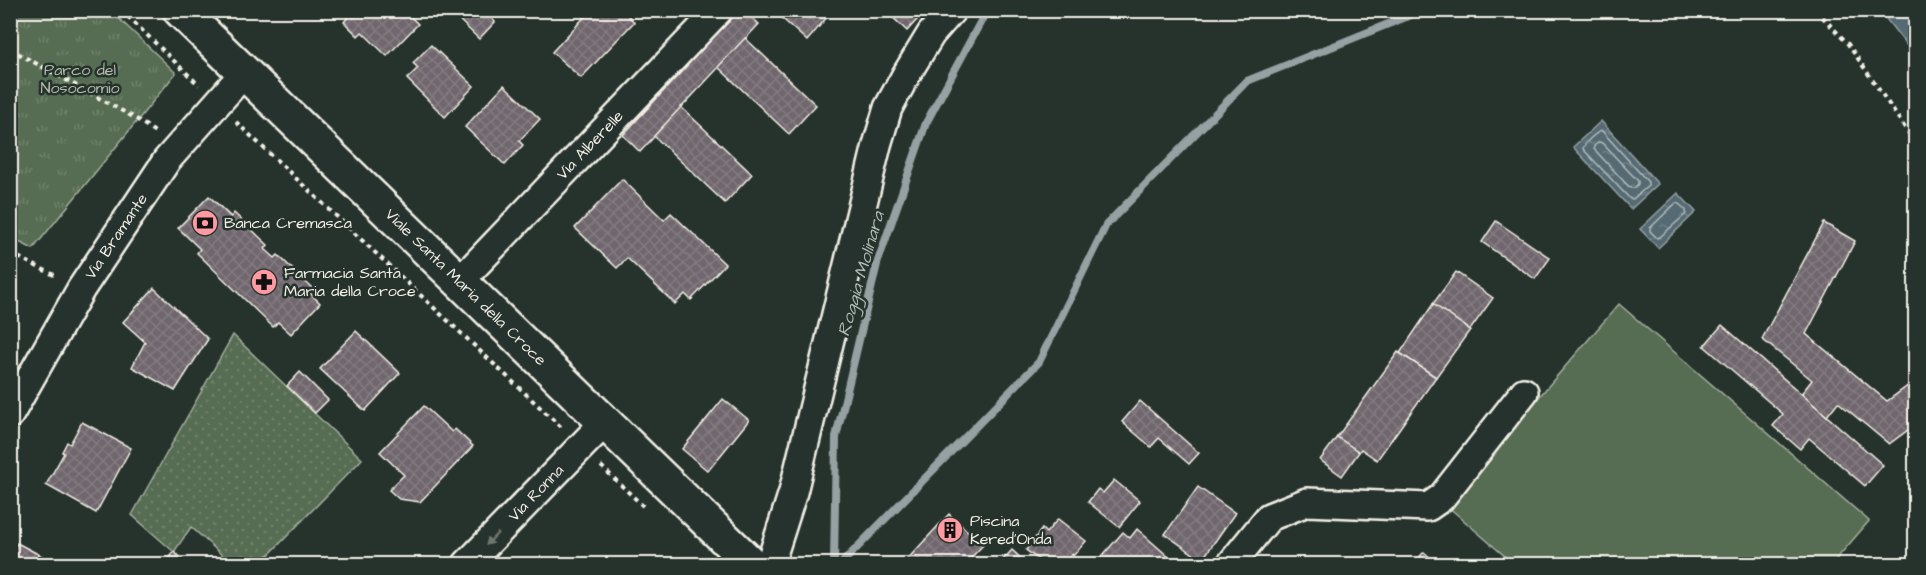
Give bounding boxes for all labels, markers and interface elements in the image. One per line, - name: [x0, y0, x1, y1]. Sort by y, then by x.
- park label: Parco del Nosocomio: [40, 59, 120, 99]
- street label: Via Alberelle: [551, 105, 629, 185]
- street label: Via Bramante: [79, 189, 153, 284]
- street label: Viale Santa Maria della Croce: [380, 204, 551, 371]
- bank icon: Banca Cremasca: [190, 208, 220, 238]
- water label: Roggia Molinara: [831, 208, 892, 339]
- place label: Banca Cremasca: [224, 212, 352, 234]
- place label: Farmacia Santa Maria della Croce: [284, 262, 416, 302]
- pharmacy icon: Farmacia Santa Maria della Croce: [249, 267, 279, 297]
- street label: Via Ronna: [503, 460, 569, 526]
- place label: Piscina Kered'Onda: [970, 510, 1052, 550]
- building icon: Piscina Kered'Onda: [935, 515, 965, 545]
- one-way arrow: [485, 532, 499, 546]

